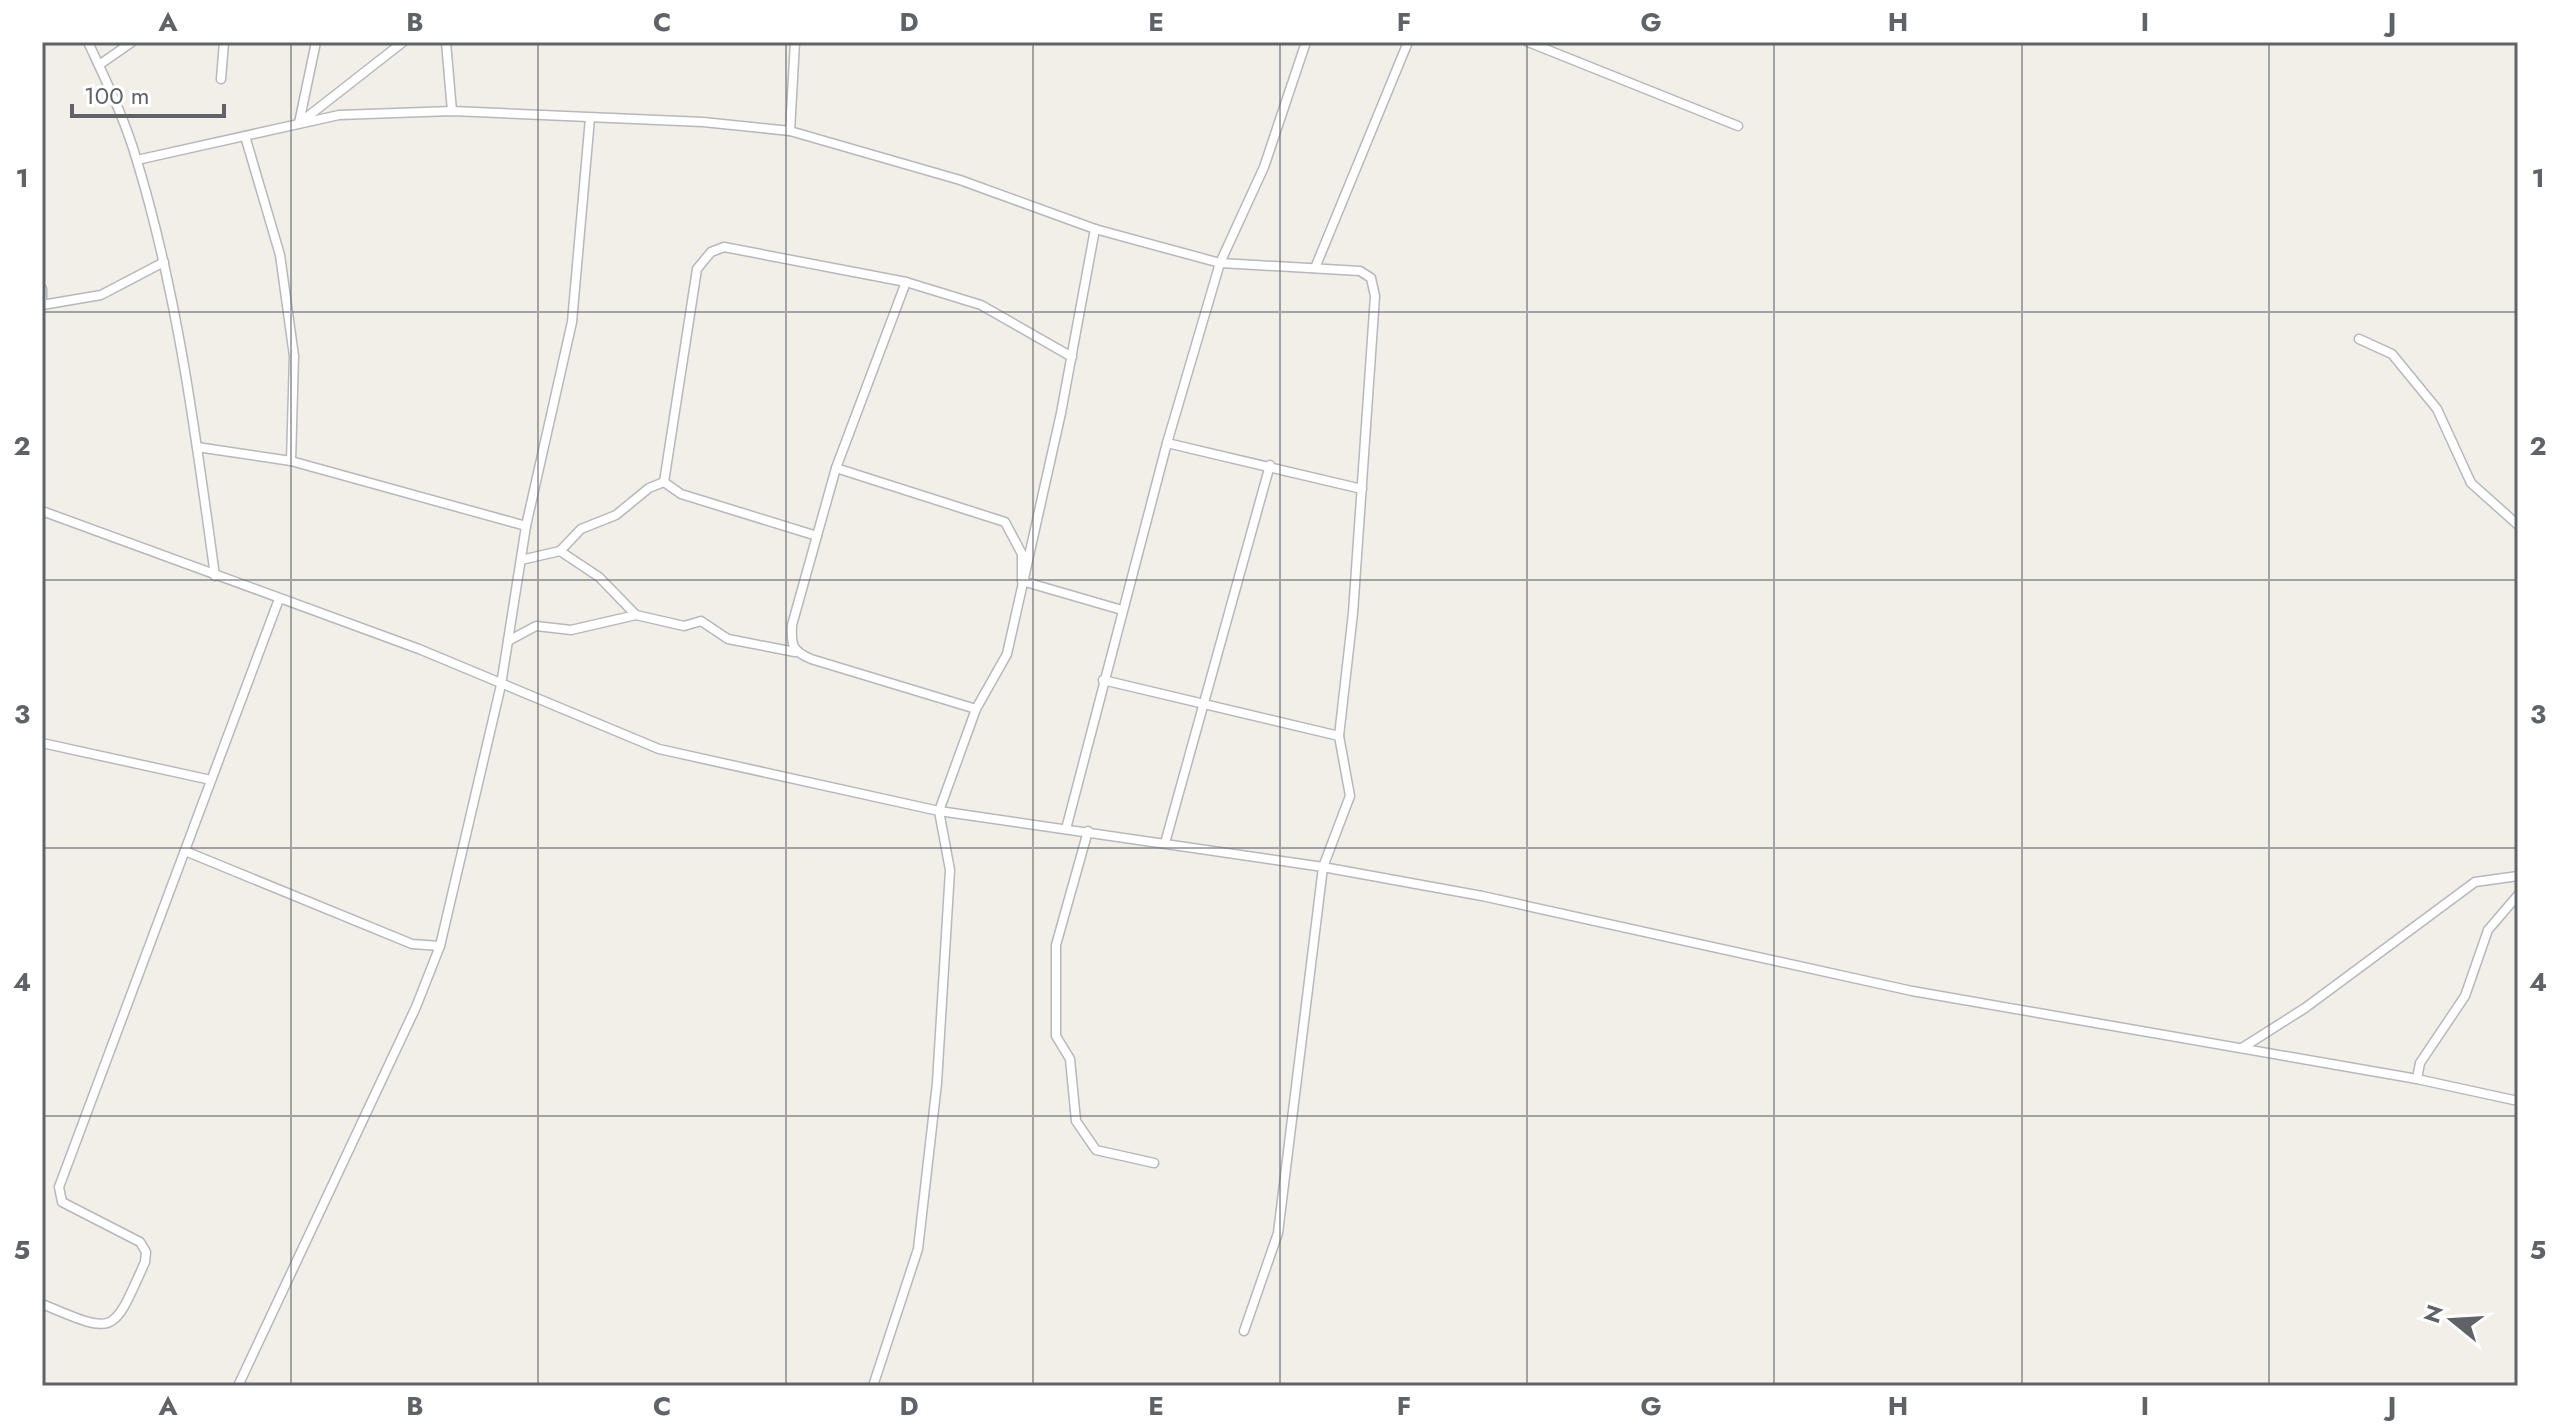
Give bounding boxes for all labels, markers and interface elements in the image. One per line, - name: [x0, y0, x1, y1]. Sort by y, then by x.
- text: A: [157, 3, 178, 41]
- text: B: [406, 3, 424, 41]
- text: C: [653, 3, 671, 41]
- text: D: [899, 3, 919, 41]
- text: E: [1148, 3, 1164, 41]
- text: F: [1397, 3, 1411, 41]
- text: G: [1640, 3, 1662, 41]
- text: H: [1888, 3, 1908, 41]
- text: I: [2141, 3, 2149, 41]
- text: J: [2383, 3, 2396, 41]
- scale bar: [72, 68, 224, 118]
- text: 100 m: [84, 78, 150, 113]
- text: 1: [15, 159, 29, 197]
- text: 1: [2531, 159, 2545, 197]
- text: 2: [13, 427, 31, 465]
- text: 2: [2529, 427, 2547, 465]
- text: 3: [14, 695, 30, 733]
- text: 3: [2530, 695, 2546, 733]
- text: 4: [13, 963, 31, 1001]
- text: 4: [2529, 963, 2547, 1001]
- text: 5: [14, 1231, 30, 1269]
- text: 5: [2530, 1231, 2546, 1269]
- north arrow: [2412, 1280, 2492, 1360]
- text: N: [2415, 1301, 2451, 1327]
- text: A: [157, 1387, 178, 1425]
- text: B: [406, 1387, 424, 1425]
- text: C: [653, 1387, 671, 1425]
- text: D: [899, 1387, 919, 1425]
- text: E: [1148, 1387, 1164, 1425]
- text: F: [1397, 1387, 1411, 1425]
- text: G: [1640, 1387, 1662, 1425]
- text: H: [1888, 1387, 1908, 1425]
- text: I: [2141, 1387, 2149, 1425]
- text: J: [2383, 1387, 2396, 1425]

